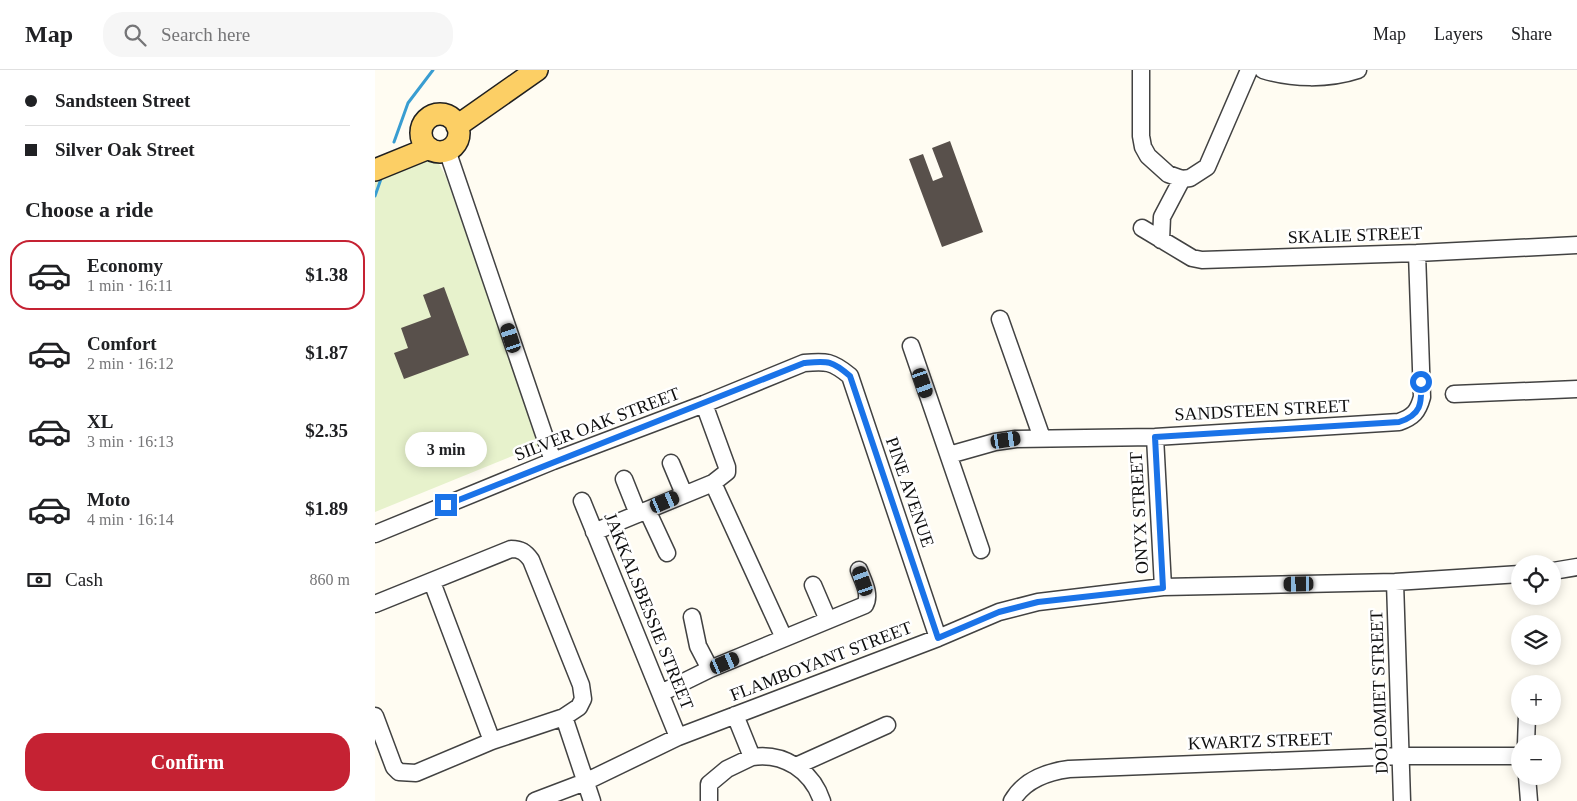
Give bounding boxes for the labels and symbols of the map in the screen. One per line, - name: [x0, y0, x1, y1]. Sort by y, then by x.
- street label: SKALIE STREET: [1287, 223, 1423, 247]
- car: [499, 321, 522, 355]
- car: [911, 366, 934, 400]
- route start: [1410, 371, 1432, 393]
- street label: SILVER OAK STREET: [512, 383, 682, 465]
- street label: SANDSTEEN STREET: [1174, 395, 1350, 425]
- car: [990, 430, 1021, 450]
- callout: 3 min: [405, 432, 487, 468]
- street label: PINE AVENUE: [882, 434, 938, 550]
- street label: ONYX STREET: [1126, 451, 1152, 575]
- car: [648, 489, 681, 515]
- route end: [435, 494, 457, 516]
- street label: JAKKALSBESSIE STREET: [600, 510, 698, 712]
- car: [851, 564, 874, 598]
- car: [1283, 576, 1314, 592]
- street label: DOLOMIET STREET: [1366, 610, 1392, 774]
- street label: FLAMBOYANT STREET: [727, 617, 915, 705]
- car: [708, 650, 741, 676]
- street label: KWARTZ STREET: [1187, 728, 1333, 754]

